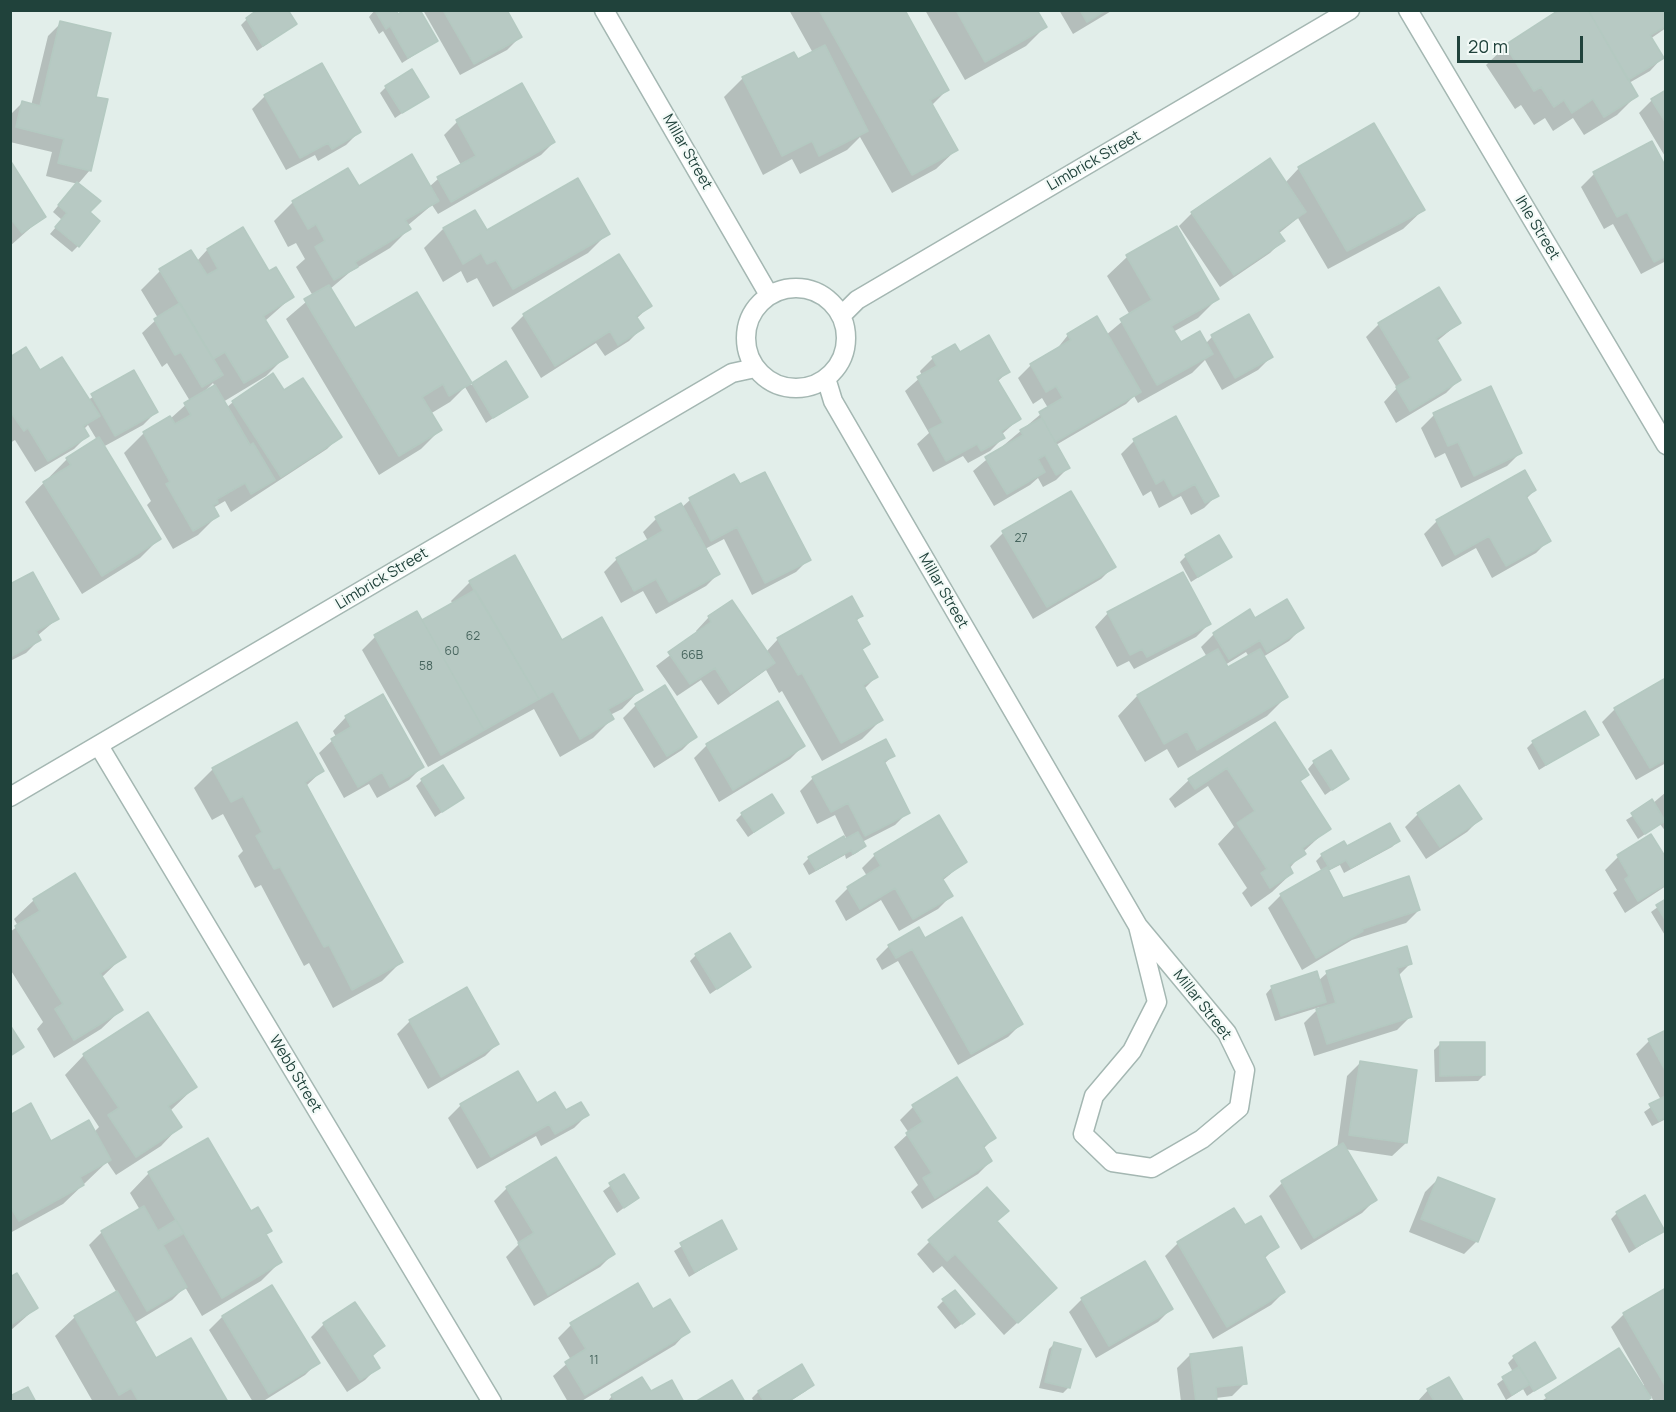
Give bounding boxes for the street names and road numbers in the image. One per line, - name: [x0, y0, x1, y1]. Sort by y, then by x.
- street label: Millar Street: [658, 111, 716, 193]
- street label: Limbrick Street: [1044, 127, 1144, 195]
- street label: Ihle Street: [1511, 193, 1563, 263]
- street label: Limbrick Street: [333, 544, 431, 614]
- street label: Millar Street: [914, 550, 972, 632]
- street label: Millar Street: [1169, 966, 1235, 1044]
- street label: Webb Street: [265, 1032, 325, 1116]

